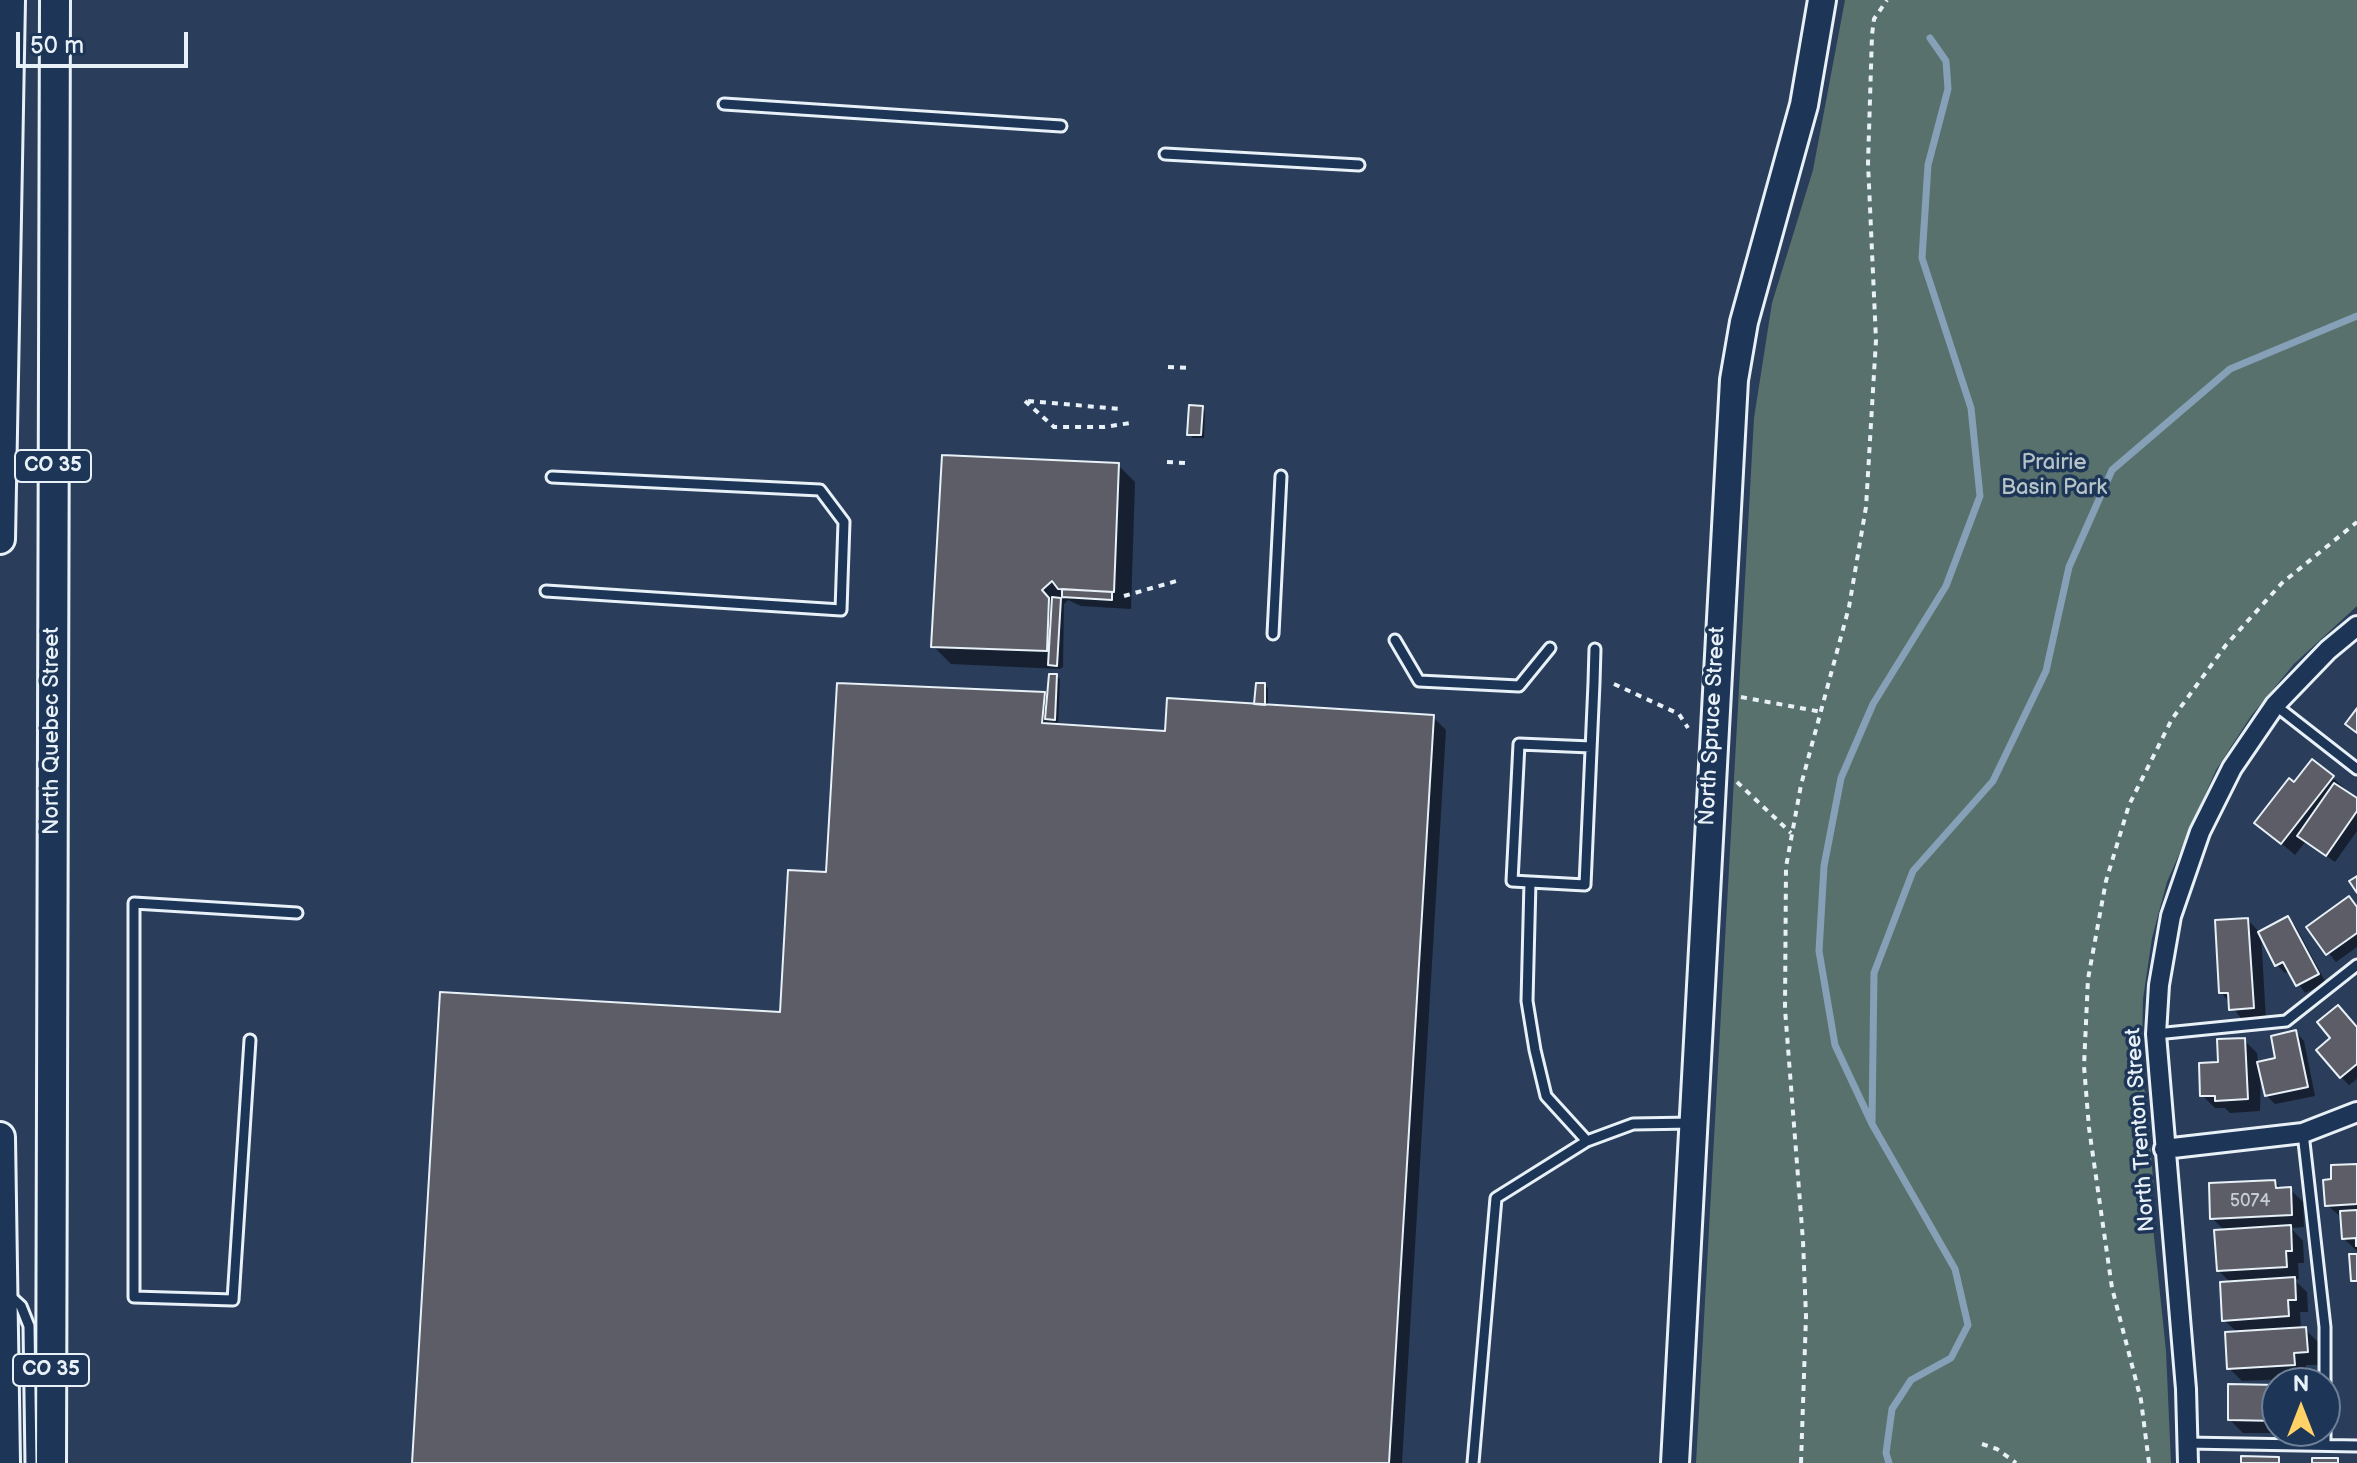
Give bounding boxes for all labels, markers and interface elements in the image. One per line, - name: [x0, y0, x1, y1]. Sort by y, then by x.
- scale bar: [20, 16, 192, 66]
- text: 50 m: [30, 31, 84, 60]
- road number: CO 35: [15, 450, 91, 482]
- park label: Prairie Basin Park: [2001, 450, 2107, 502]
- street label: North Spruce Street: [1695, 626, 1731, 826]
- street label: North Quebec Street: [39, 627, 65, 835]
- street label: North Trenton Street: [2121, 1027, 2161, 1233]
- house number: 5074: [2230, 1190, 2270, 1212]
- road number: CO 35: [13, 1354, 89, 1386]
- north arrow: [2261, 1367, 2341, 1447]
- text: N: [2293, 1371, 2309, 1398]

